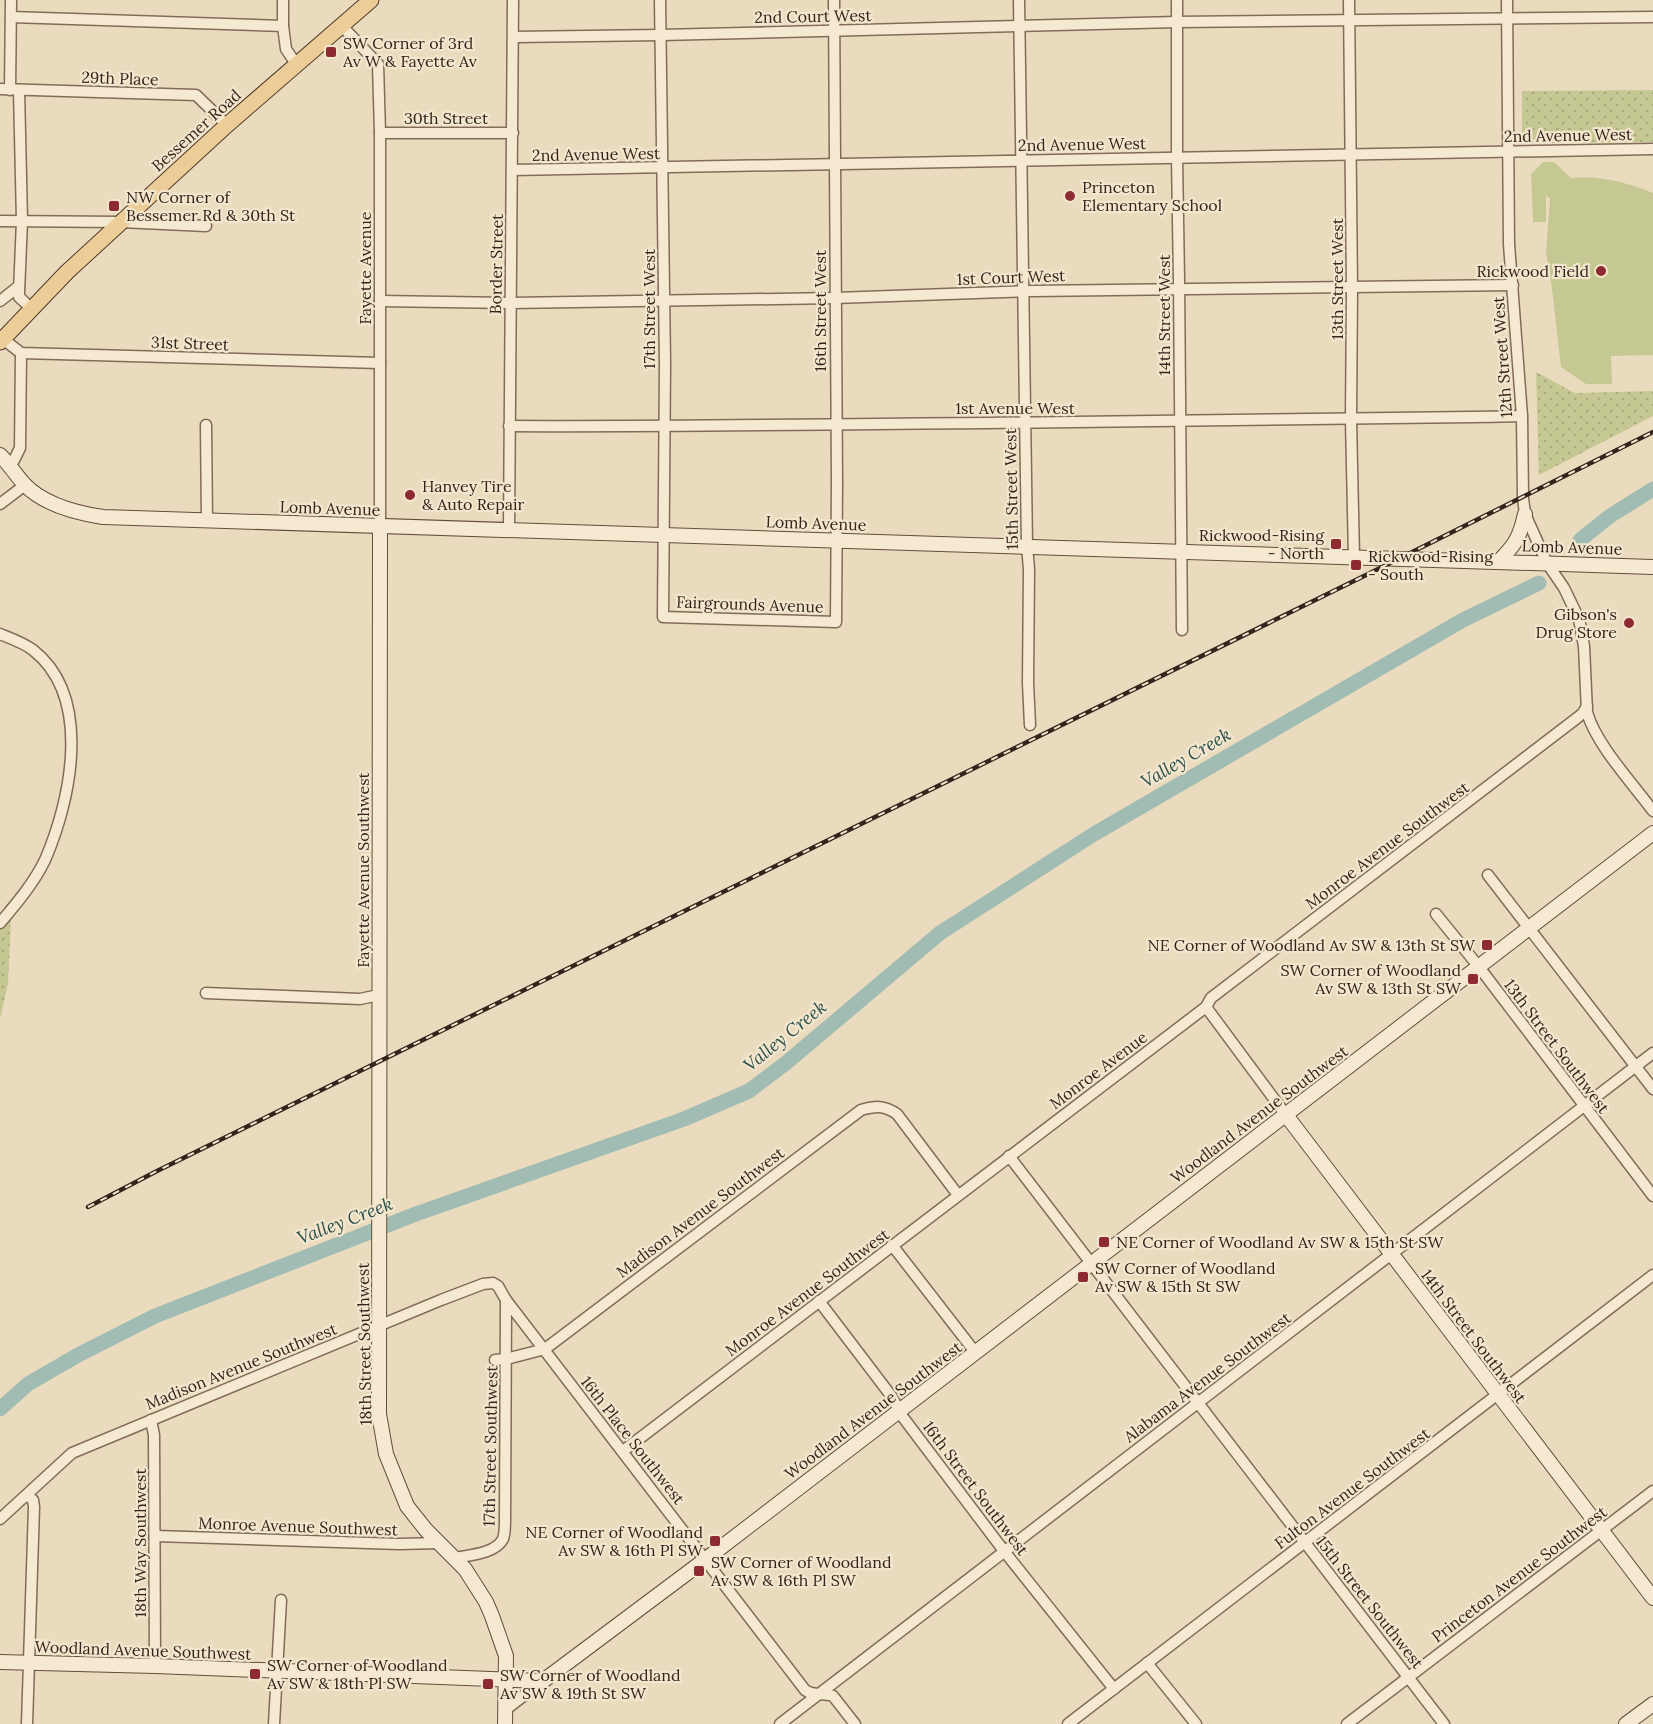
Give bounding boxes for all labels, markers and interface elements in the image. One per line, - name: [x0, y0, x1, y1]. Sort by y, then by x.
- street label: 2nd Court West: [754, 5, 873, 27]
- place label: SW Corner of 3rd Av W & Fayette Av: [342, 33, 478, 71]
- marker: SW Corner of 3rd Av W & Fayette Av: [324, 45, 338, 59]
- street label: 29th Place: [81, 67, 159, 89]
- street label: Bessemer Road: [147, 84, 245, 175]
- street label: 30th Street: [404, 108, 489, 128]
- street label: 2nd Avenue West: [1504, 124, 1633, 146]
- street label: 2nd Avenue West: [1018, 133, 1147, 155]
- street label: 2nd Avenue West: [532, 143, 661, 165]
- place label: Princeton Elementary School: [1082, 177, 1222, 215]
- place label: NW Corner of Bessemer Rd & 30th St: [126, 187, 296, 225]
- marker: Princeton Elementary School: [1063, 189, 1077, 203]
- marker: NW Corner of Bessemer Rd & 30th St: [107, 199, 121, 213]
- street label: Fayette Avenue: [355, 211, 375, 324]
- street label: Border Street: [485, 213, 507, 315]
- street label: 13th Street West: [1327, 217, 1347, 340]
- street label: 17th Street West: [639, 248, 659, 369]
- street label: 16th Street West: [810, 249, 830, 372]
- street label: 14th Street West: [1154, 253, 1174, 376]
- place label: Rickwood Field: [1476, 261, 1589, 281]
- marker: Rickwood Field: [1594, 264, 1608, 278]
- street label: 1st Court West: [956, 265, 1066, 289]
- street label: 12th Street West: [1488, 295, 1516, 418]
- street label: 31st Street: [151, 332, 230, 354]
- street label: 1st Avenue West: [955, 398, 1076, 418]
- street label: 15th Street West: [1000, 427, 1022, 550]
- place label: Hanvey Tire & Auto Repair: [422, 476, 525, 514]
- marker: Hanvey Tire & Auto Repair: [403, 488, 417, 502]
- street label: Lomb Avenue: [279, 496, 381, 520]
- street label: Lomb Avenue: [765, 511, 867, 535]
- place label: Rickwood-Rising - North: [1199, 525, 1325, 563]
- street label: Lomb Avenue: [1521, 535, 1623, 559]
- marker: Rickwood-Rising - North: [1329, 537, 1343, 551]
- place label: Rickwood-Rising - South: [1368, 546, 1494, 584]
- marker: Rickwood-Rising - South: [1349, 558, 1363, 572]
- street label: Fairgrounds Avenue: [676, 591, 824, 617]
- place label: Gibson's Drug Store: [1535, 604, 1617, 642]
- marker: Gibson's Drug Store: [1622, 616, 1636, 630]
- water label: Valley Creek: [1137, 723, 1235, 793]
- street label: Fayette Avenue Southwest: [353, 771, 373, 968]
- street label: Monroe Avenue Southwest: [1301, 776, 1473, 913]
- place label: NE Corner of Woodland Av SW & 13th St SW: [1147, 935, 1476, 955]
- marker: NE Corner of Woodland Av SW & 13th St SW: [1480, 938, 1494, 952]
- place label: SW Corner of Woodland Av SW & 13th St SW: [1280, 960, 1462, 998]
- marker: SW Corner of Woodland Av SW & 13th St SW: [1466, 972, 1480, 986]
- street label: 13th Street Southwest: [1500, 975, 1614, 1118]
- water label: Valley Creek: [738, 995, 831, 1076]
- street label: Monroe Avenue: [1045, 1027, 1151, 1113]
- street label: Woodland Avenue Southwest: [1166, 1040, 1352, 1187]
- street label: Madison Avenue Southwest: [612, 1142, 788, 1282]
- water label: Valley Creek: [294, 1192, 396, 1249]
- street label: Monroe Avenue Southwest: [721, 1223, 893, 1360]
- place label: NE Corner of Woodland Av SW & 15th St SW: [1116, 1232, 1444, 1252]
- marker: NE Corner of Woodland Av SW & 15th St SW: [1097, 1235, 1111, 1249]
- place label: SW Corner of Woodland Av SW & 15th St SW: [1094, 1258, 1276, 1296]
- street label: 18th Street Southwest: [353, 1262, 375, 1426]
- street label: 14th Street Southwest: [1417, 1265, 1531, 1408]
- marker: SW Corner of Woodland Av SW & 15th St SW: [1076, 1270, 1090, 1284]
- street label: Alabama Avenue Southwest: [1119, 1307, 1295, 1447]
- street label: Madison Avenue Southwest: [142, 1318, 340, 1414]
- street label: Woodland Avenue Southwest: [780, 1336, 966, 1483]
- street label: 17th Street Southwest: [479, 1364, 501, 1527]
- street label: 16th Place Southwest: [577, 1372, 690, 1509]
- street label: 16th Street Southwest: [919, 1417, 1034, 1560]
- street label: Fulton Avenue Southwest: [1270, 1423, 1434, 1553]
- street label: 18th Way Southwest: [130, 1467, 150, 1618]
- street label: Princeton Avenue Southwest: [1427, 1501, 1611, 1646]
- street label: Monroe Avenue Southwest: [198, 1513, 399, 1540]
- place label: NE Corner of Woodland Av SW & 16th Pl SW: [525, 1522, 704, 1560]
- street label: 15th Street Southwest: [1312, 1532, 1428, 1673]
- marker: NE Corner of Woodland Av SW & 16th Pl SW: [708, 1534, 722, 1548]
- place label: SW Corner of Woodland Av SW & 16th Pl SW: [710, 1552, 892, 1590]
- marker: SW Corner of Woodland Av SW & 16th Pl SW: [692, 1564, 706, 1578]
- street label: Woodland Avenue Southwest: [34, 1636, 252, 1664]
- place label: SW Corner of Woodland Av SW & 18th Pl SW: [266, 1655, 448, 1693]
- place label: SW Corner of Woodland Av SW & 19th St SW: [499, 1665, 681, 1703]
- marker: SW Corner of Woodland Av SW & 18th Pl SW: [248, 1667, 262, 1681]
- marker: SW Corner of Woodland Av SW & 19th St SW: [481, 1677, 495, 1691]

